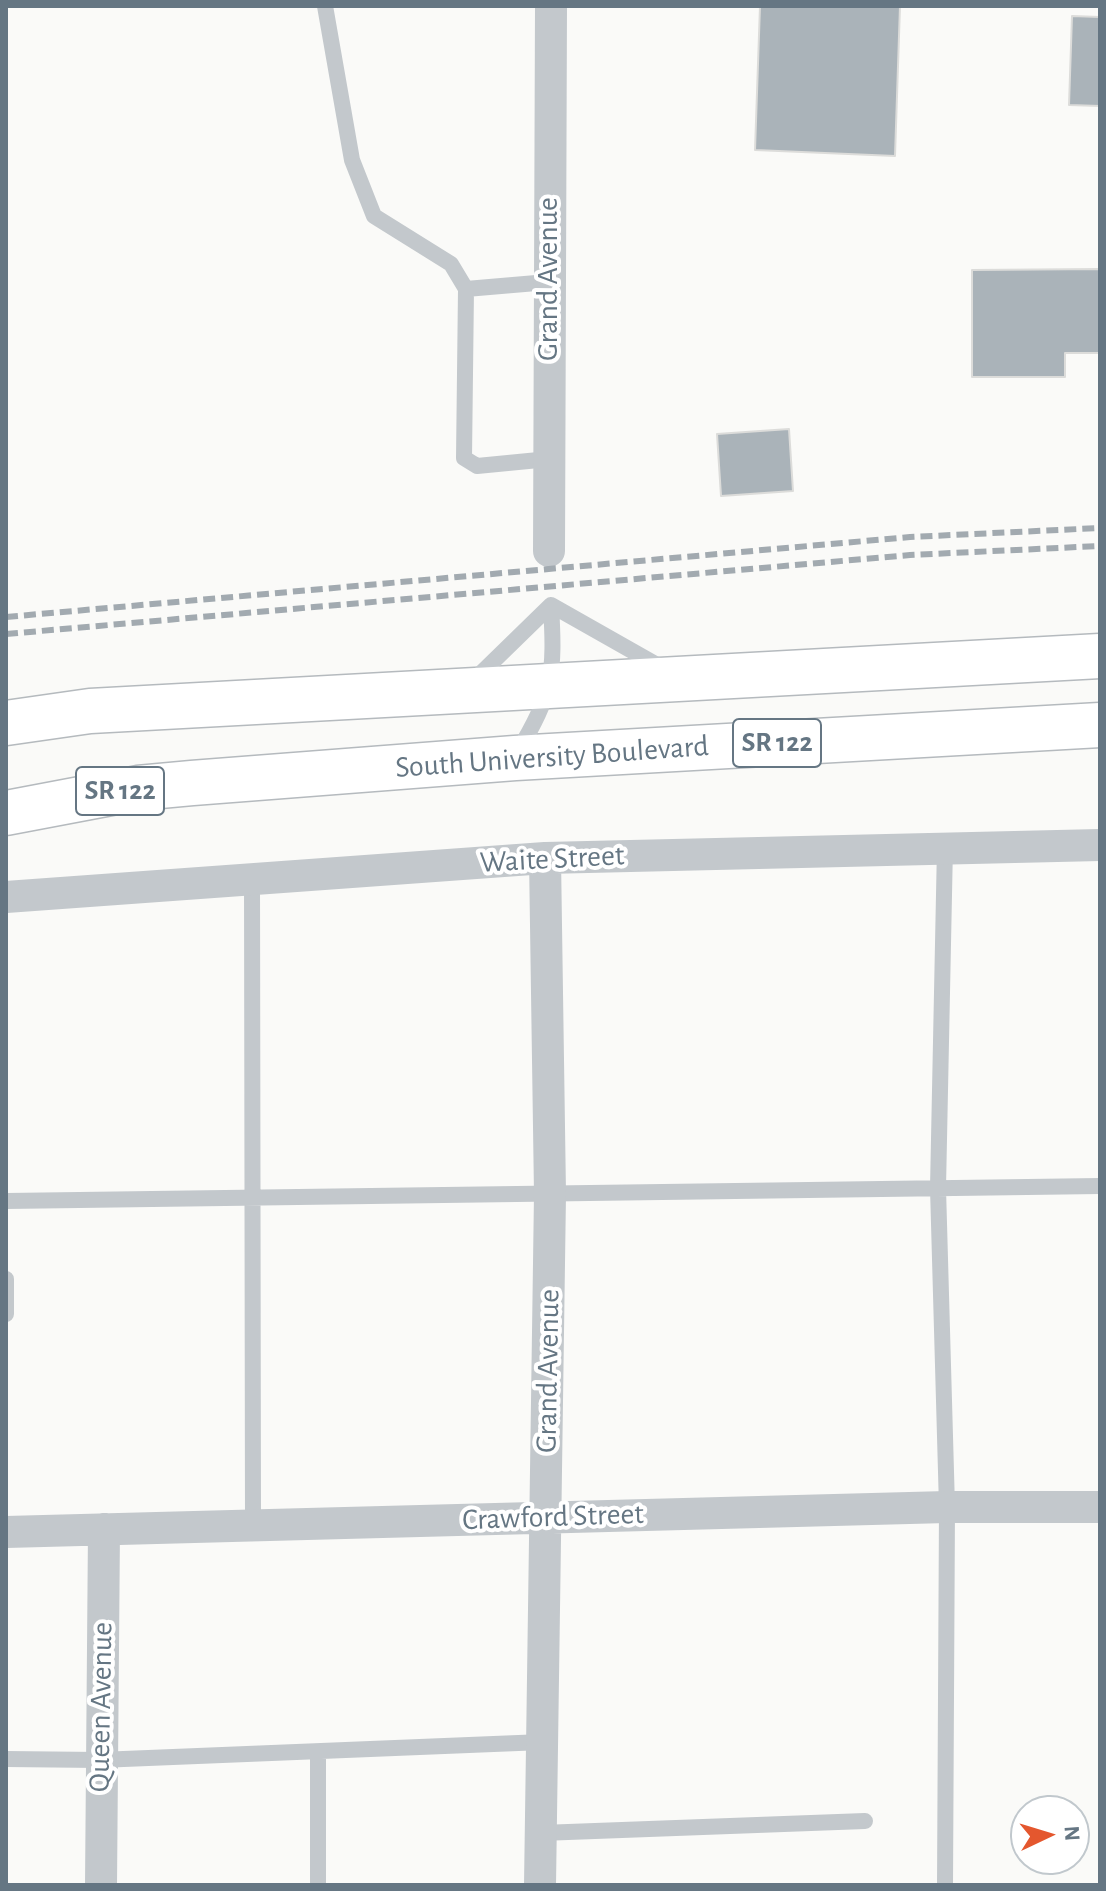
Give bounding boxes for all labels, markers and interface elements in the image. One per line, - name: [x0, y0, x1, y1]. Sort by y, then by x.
- street label: Grand Avenue: [530, 197, 566, 361]
- road number: SR 122: [733, 719, 821, 767]
- street label: South University Boulevard: [394, 728, 710, 786]
- road number: SR 122: [76, 767, 164, 815]
- street label: Waite Street: [479, 837, 625, 881]
- street label: Grand Avenue: [529, 1289, 567, 1453]
- street label: Crawford Street: [462, 1496, 644, 1538]
- street label: Queen Avenue: [82, 1622, 120, 1792]
- north arrow: [1010, 1795, 1090, 1875]
- text: N: [1060, 1825, 1083, 1842]

